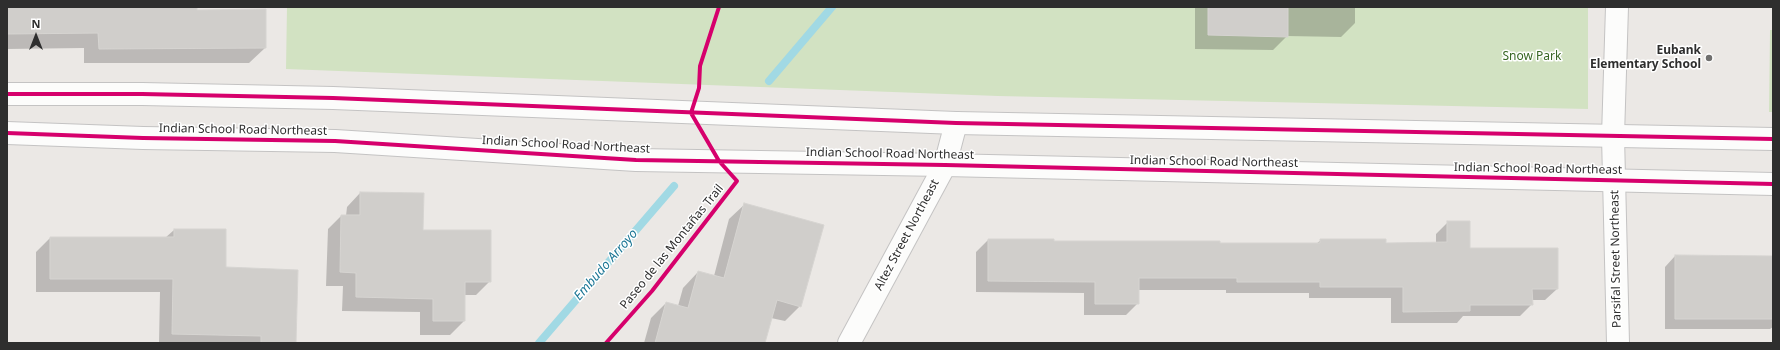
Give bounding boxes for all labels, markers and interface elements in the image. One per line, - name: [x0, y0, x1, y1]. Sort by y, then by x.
- north arrow: [16, 16, 56, 56]
- text: N: [32, 16, 40, 31]
- place label: Eubank Elementary School: [1590, 44, 1701, 72]
- park label: Snow Park: [1503, 50, 1561, 64]
- marker: Eubank Elementary School: [1704, 53, 1714, 63]
- street label: Indian School Road Northeast: [159, 121, 327, 139]
- street label: Indian School Road Northeast: [482, 133, 650, 157]
- street label: Indian School Road Northeast: [806, 145, 974, 163]
- street label: Indian School Road Northeast: [1130, 153, 1298, 171]
- street label: Indian School Road Northeast: [1454, 160, 1622, 178]
- street label: Altez Street Northeast: [872, 177, 942, 293]
- street label: Paseo de las Montañas Trail: [617, 182, 727, 312]
- street label: Parsifal Street Northeast: [1608, 190, 1624, 328]
- water label: Embudo Arroyo: [571, 226, 641, 304]

